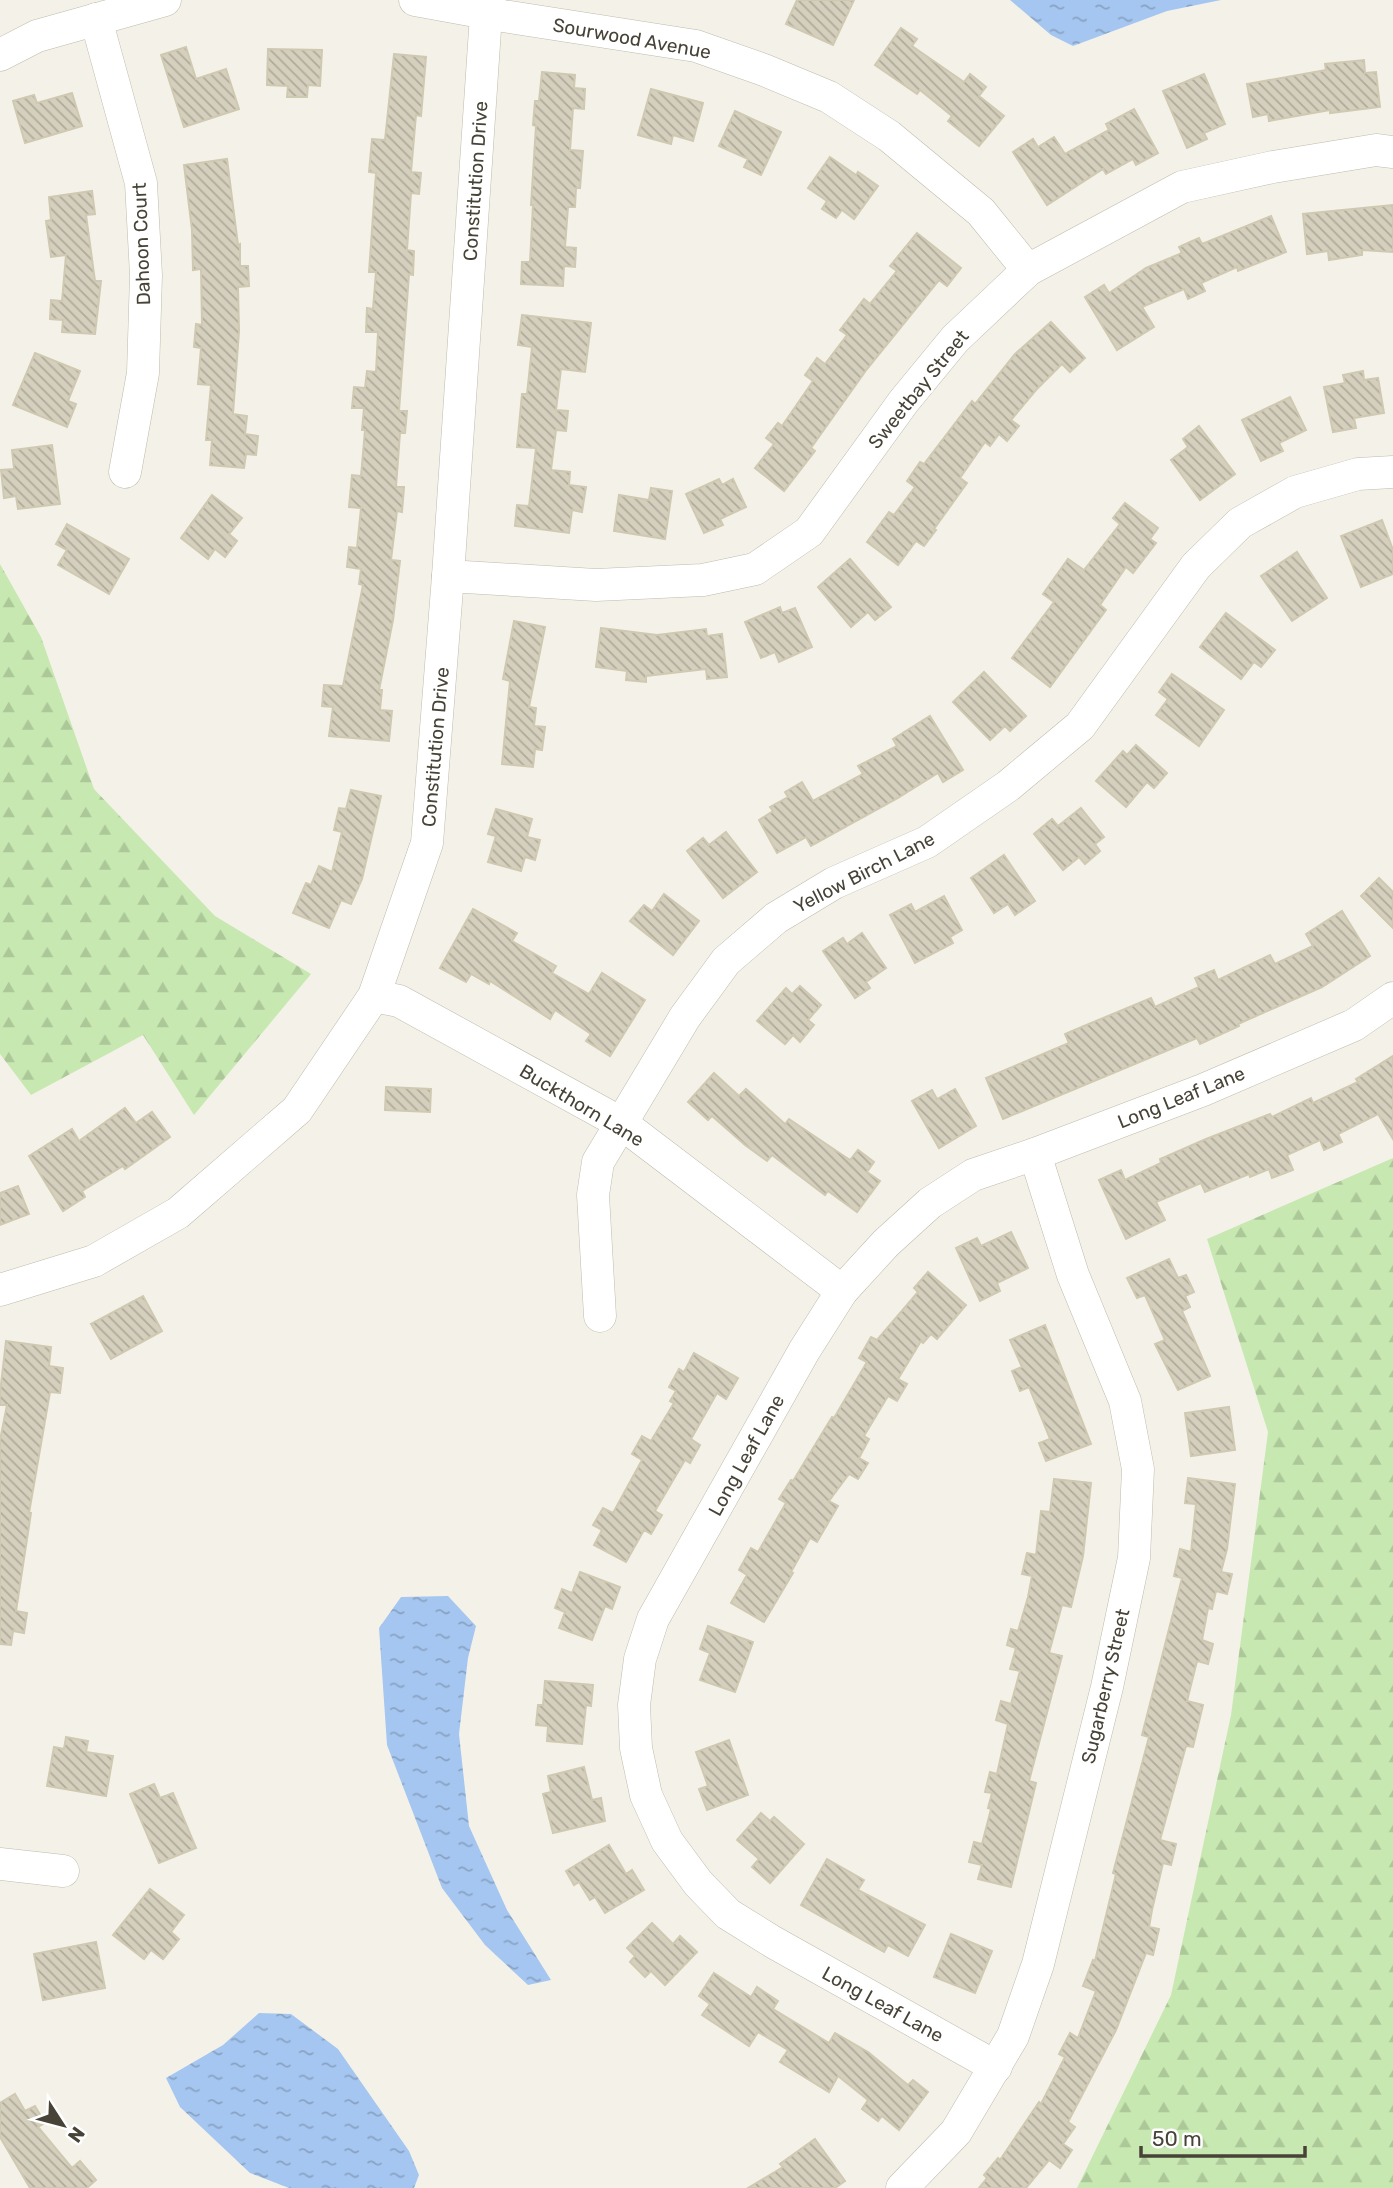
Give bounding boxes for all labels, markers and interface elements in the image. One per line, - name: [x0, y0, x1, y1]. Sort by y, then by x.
- street label: Sourwood Avenue: [551, 13, 713, 64]
- street label: Constitution Drive: [458, 100, 493, 262]
- street label: Dahoon Court: [128, 182, 155, 306]
- street label: Sweetbay Street: [863, 325, 974, 454]
- street label: Constitution Drive: [417, 666, 454, 828]
- street label: Yellow Birch Lane: [790, 827, 939, 918]
- street label: Buckthorn Lane: [515, 1059, 648, 1152]
- street label: Long Leaf Lane: [1114, 1061, 1248, 1133]
- street label: Long Leaf Lane: [704, 1390, 789, 1520]
- street label: Sugarberry Street: [1076, 1606, 1135, 1766]
- street label: Long Leaf Lane: [818, 1962, 948, 2047]
- north arrow: [28, 2090, 98, 2160]
- scale bar: [1141, 2114, 1306, 2158]
- text: N: [63, 2122, 90, 2147]
- text: 50 m: [1152, 2126, 1202, 2151]

